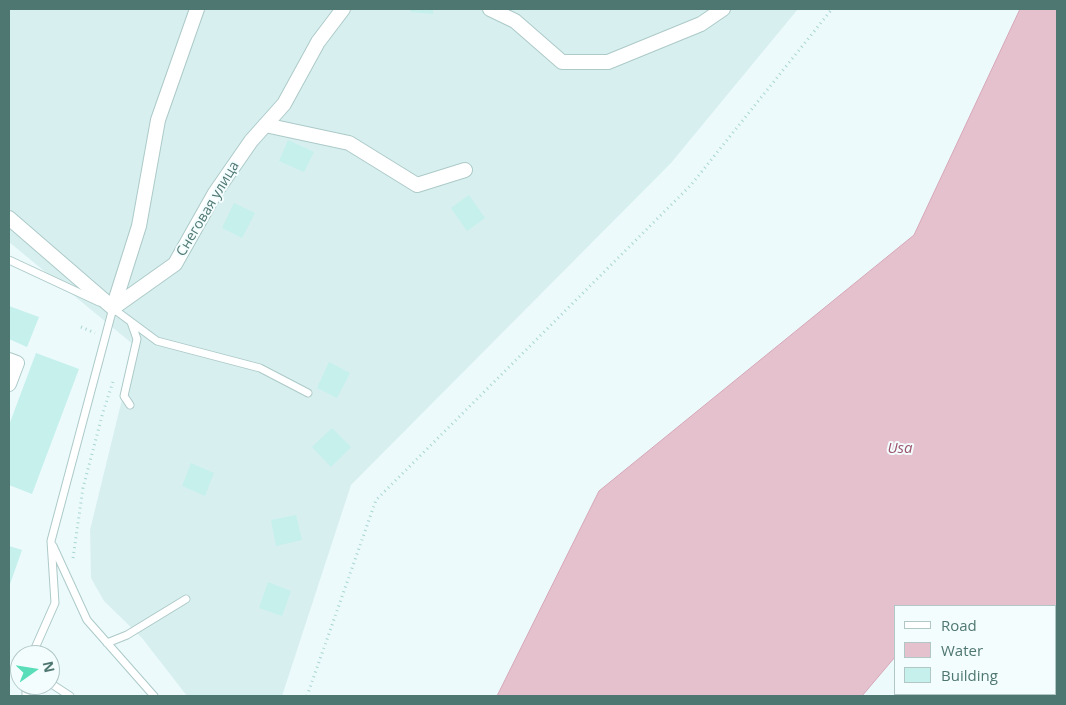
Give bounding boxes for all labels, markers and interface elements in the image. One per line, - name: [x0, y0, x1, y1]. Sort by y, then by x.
- street label: Снеговая улица: [173, 159, 243, 259]
- water label: Usa: [887, 440, 913, 458]
- legend: [894, 605, 1056, 695]
- text: Road: [941, 615, 977, 635]
- text: Water: [941, 640, 983, 660]
- north arrow: [10, 645, 60, 695]
- text: N: [39, 659, 60, 674]
- text: Building: [941, 665, 998, 685]

